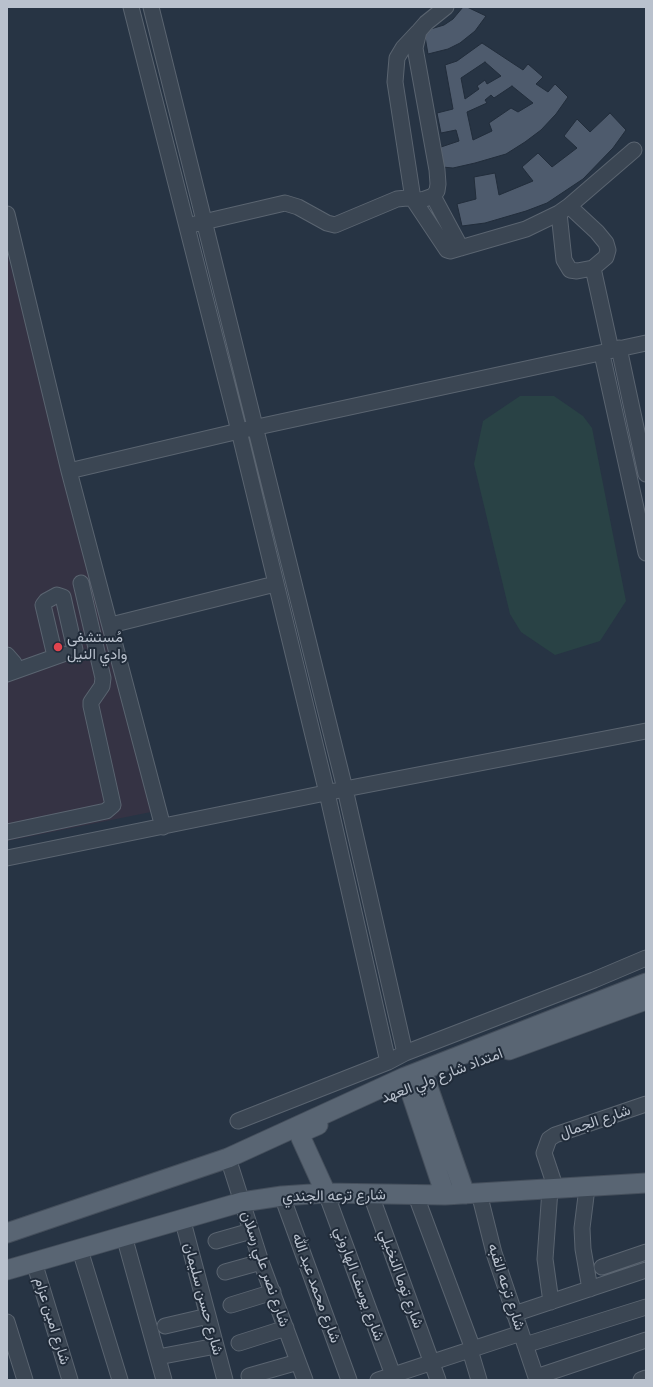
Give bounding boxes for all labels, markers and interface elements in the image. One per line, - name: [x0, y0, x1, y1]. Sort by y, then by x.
- place label: مُستشفى وادي النيل: [67, 629, 127, 664]
- marker: مُستشفى وادي النيل: [52, 641, 64, 653]
- street label: امتداد شارع ولي العهد: [379, 1045, 505, 1107]
- street label: شارع الجمال: [557, 1101, 633, 1143]
- street label: شارع ترعه الجندي: [282, 1186, 386, 1206]
- street label: شارع نصر علي رسلان: [237, 1209, 293, 1329]
- street label: شارع يوسف الهاروني: [330, 1225, 388, 1343]
- street label: شارع توما النخيلي: [375, 1227, 427, 1331]
- street label: شارع محمد عبد الله: [288, 1231, 344, 1345]
- street label: شارع حسن سليمان: [179, 1241, 227, 1357]
- street label: شارع ترعه القبه: [483, 1241, 529, 1333]
- street label: شارع امين عزام: [30, 1275, 74, 1367]

